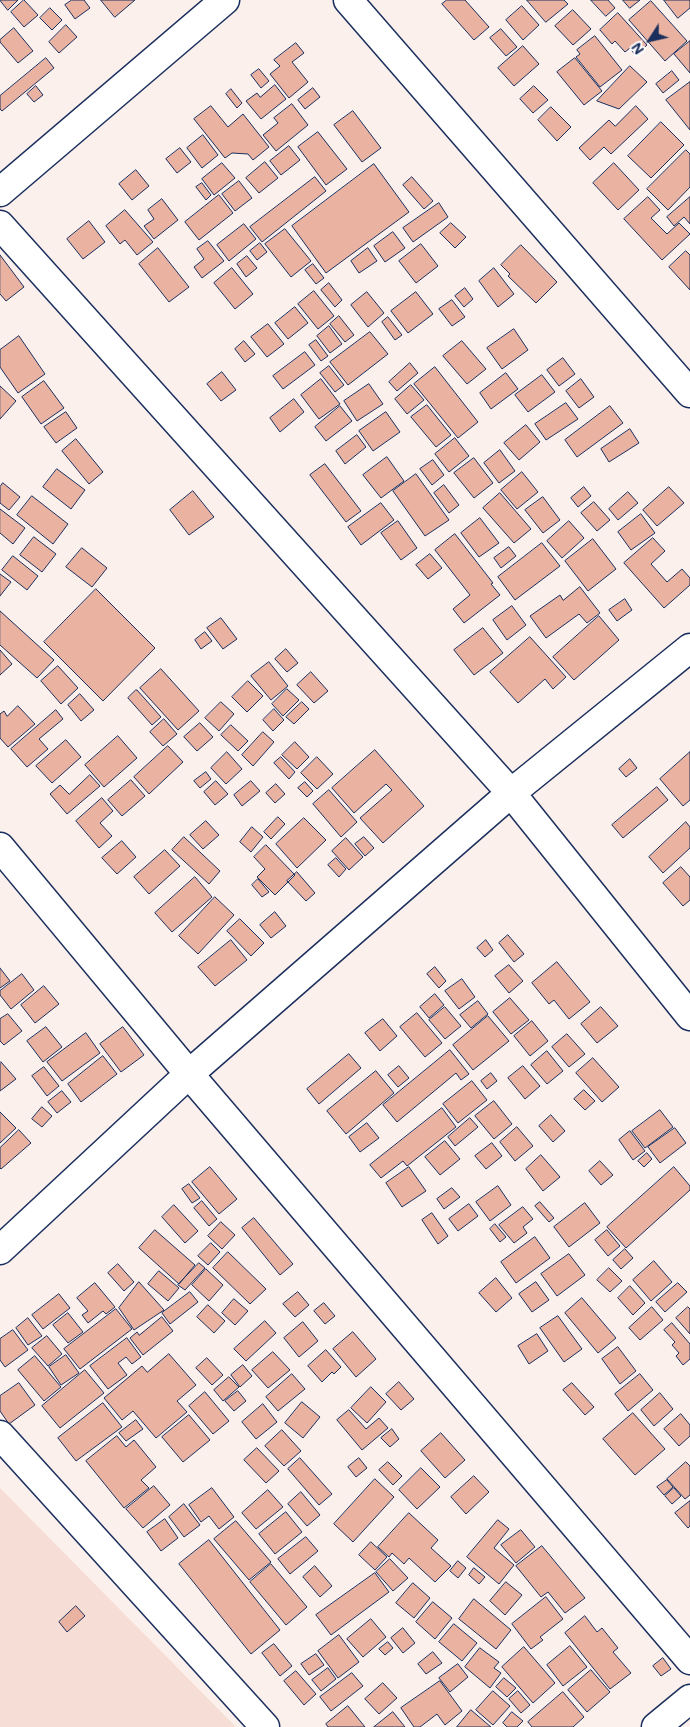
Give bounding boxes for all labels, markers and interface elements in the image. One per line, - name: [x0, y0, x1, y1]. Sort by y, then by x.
- north arrow: [625, 15, 675, 65]
- text: N: [626, 39, 648, 59]

